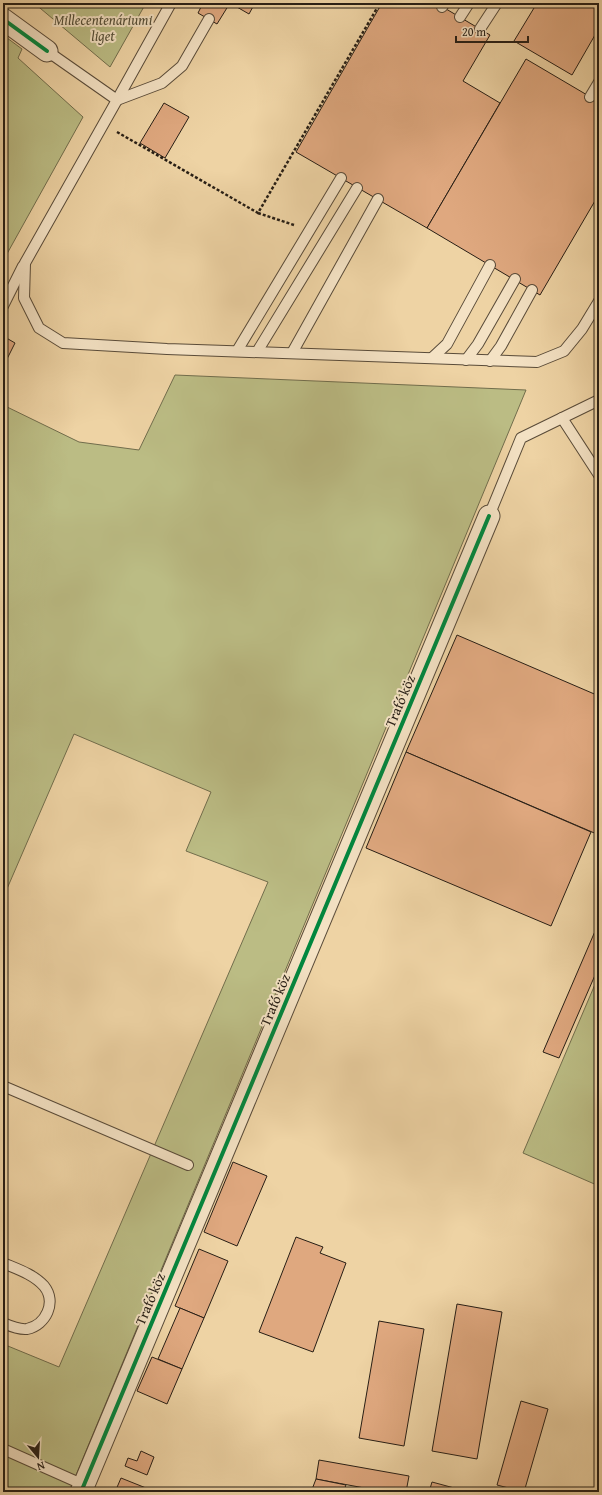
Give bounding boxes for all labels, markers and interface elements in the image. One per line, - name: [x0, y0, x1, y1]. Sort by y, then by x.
- park label: Millecentenáriumi liget: [54, 10, 153, 46]
- scale bar: [456, 18, 528, 44]
- text: 20 m: [462, 23, 486, 40]
- street label: Trafó köz: [380, 672, 420, 730]
- street label: Trafó köz: [255, 971, 295, 1029]
- street label: Trafó köz: [130, 1270, 170, 1328]
- north arrow: [18, 1437, 58, 1477]
- text: N: [35, 1458, 47, 1475]

